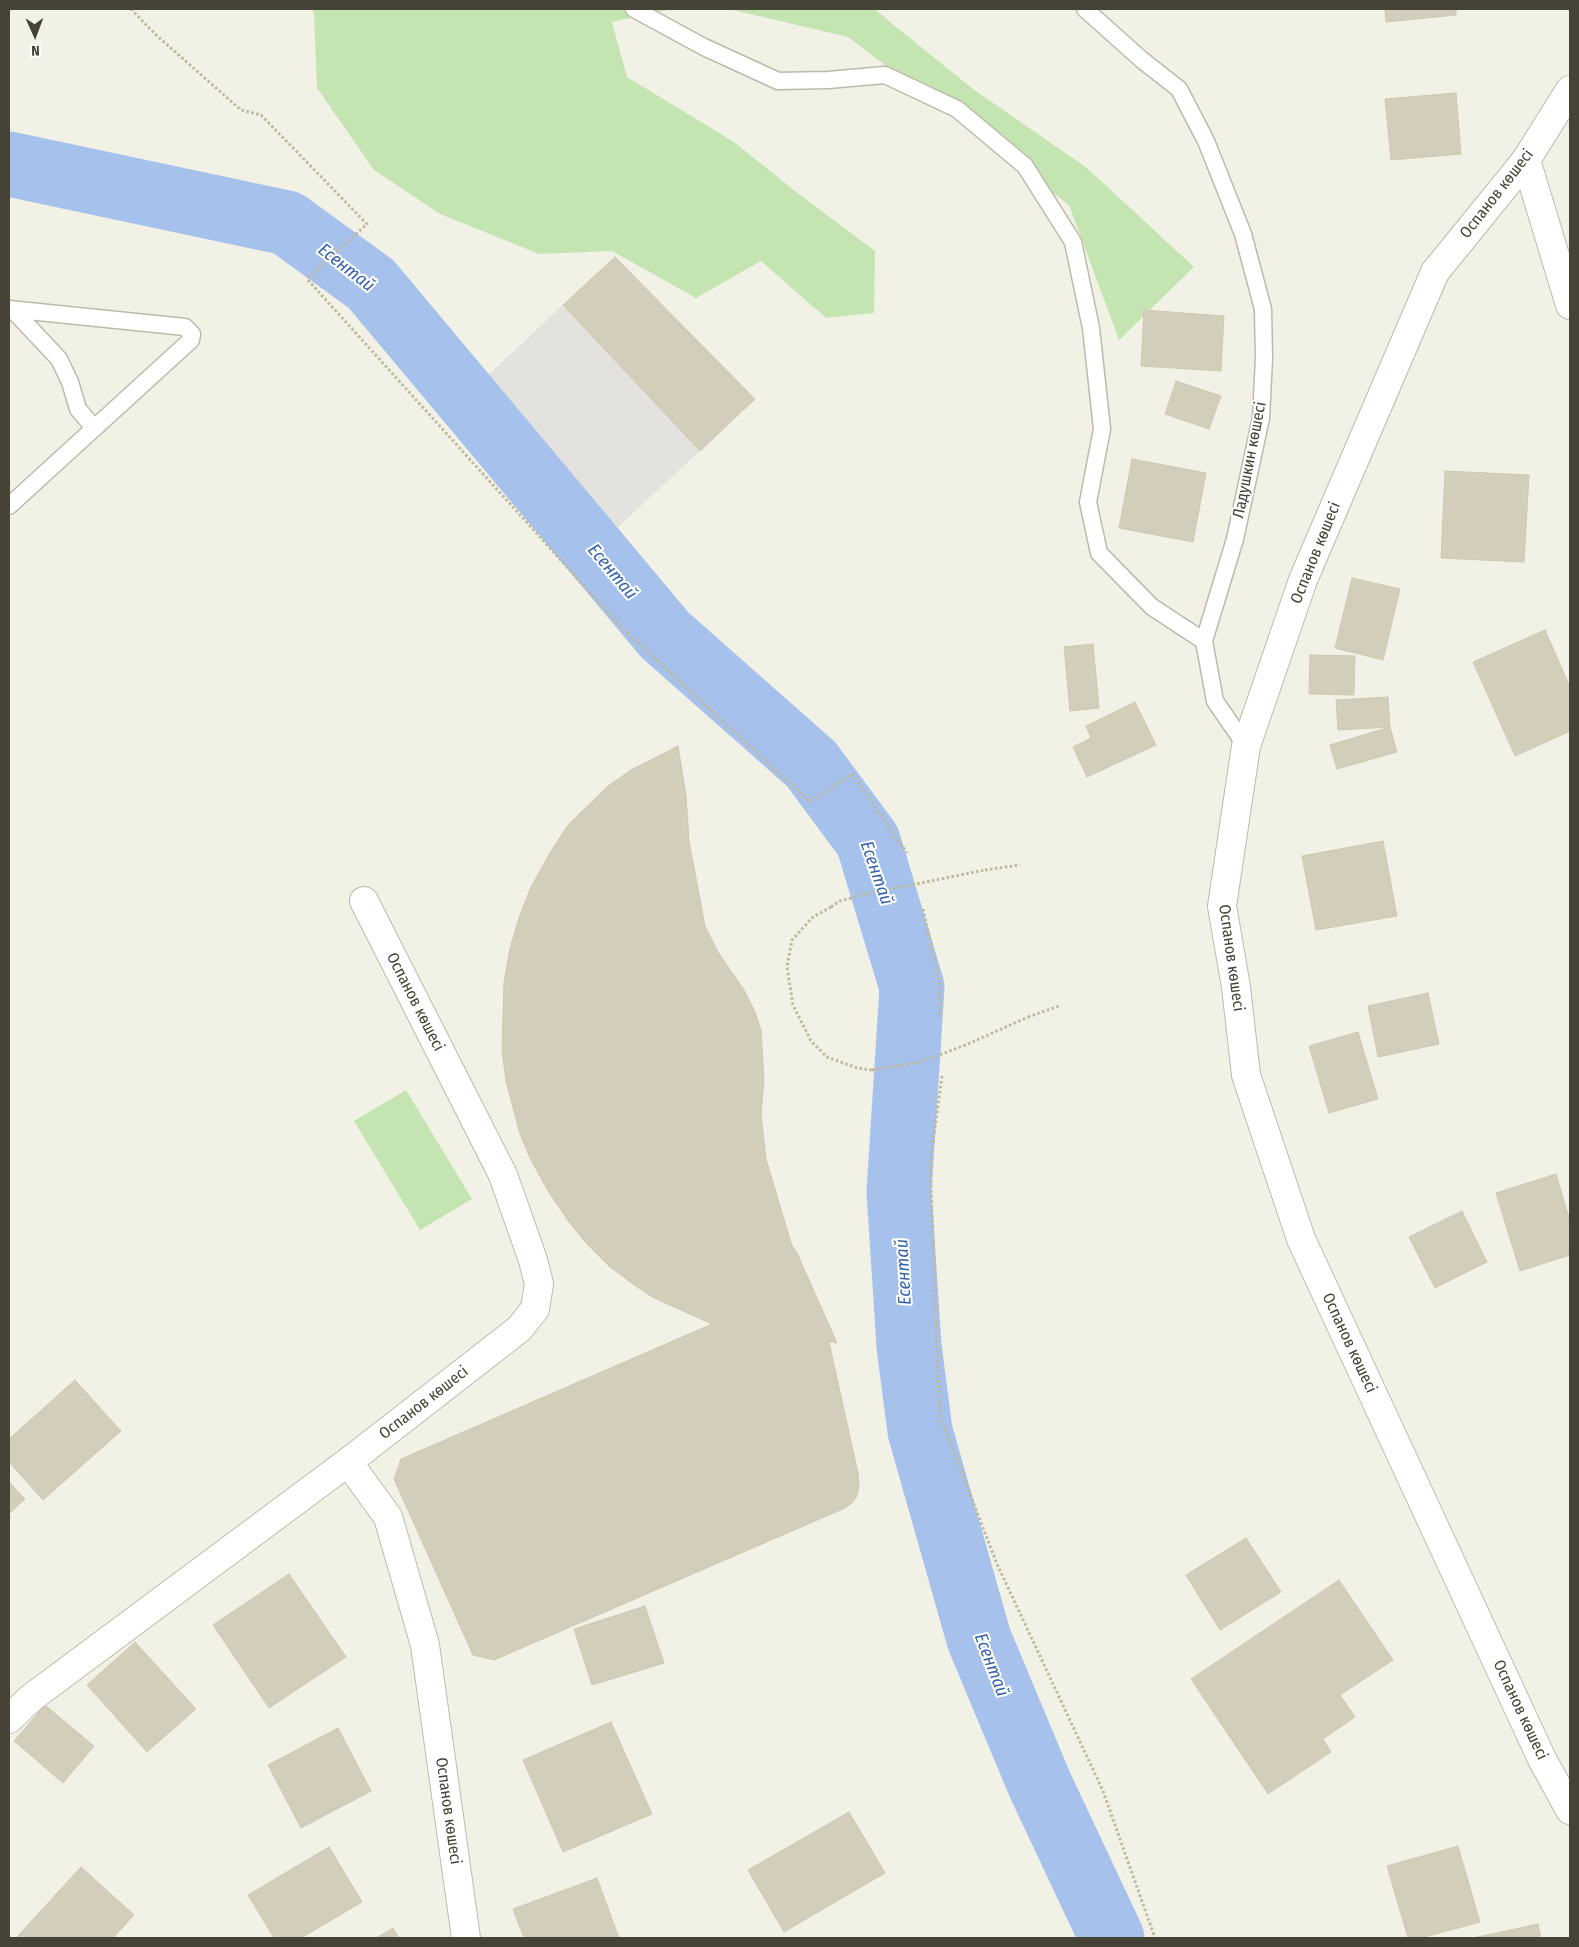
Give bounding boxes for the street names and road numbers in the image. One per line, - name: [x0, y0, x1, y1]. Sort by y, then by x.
- street label: Оспанов көшесі: [1456, 146, 1538, 242]
- street label: Ладушкин көшесі: [1229, 400, 1271, 520]
- street label: Оспанов көшесі: [1287, 499, 1345, 607]
- street label: Оспанов көшесі: [1214, 903, 1248, 1013]
- street label: Оспанов көшесі: [382, 950, 448, 1054]
- street label: Оспанов көшесі: [1317, 1290, 1381, 1396]
- street label: Оспанов көшесі: [376, 1362, 472, 1444]
- street label: Оспанов көшесі: [1488, 1657, 1552, 1763]
- street label: Оспанов көшесі: [431, 1756, 465, 1866]

